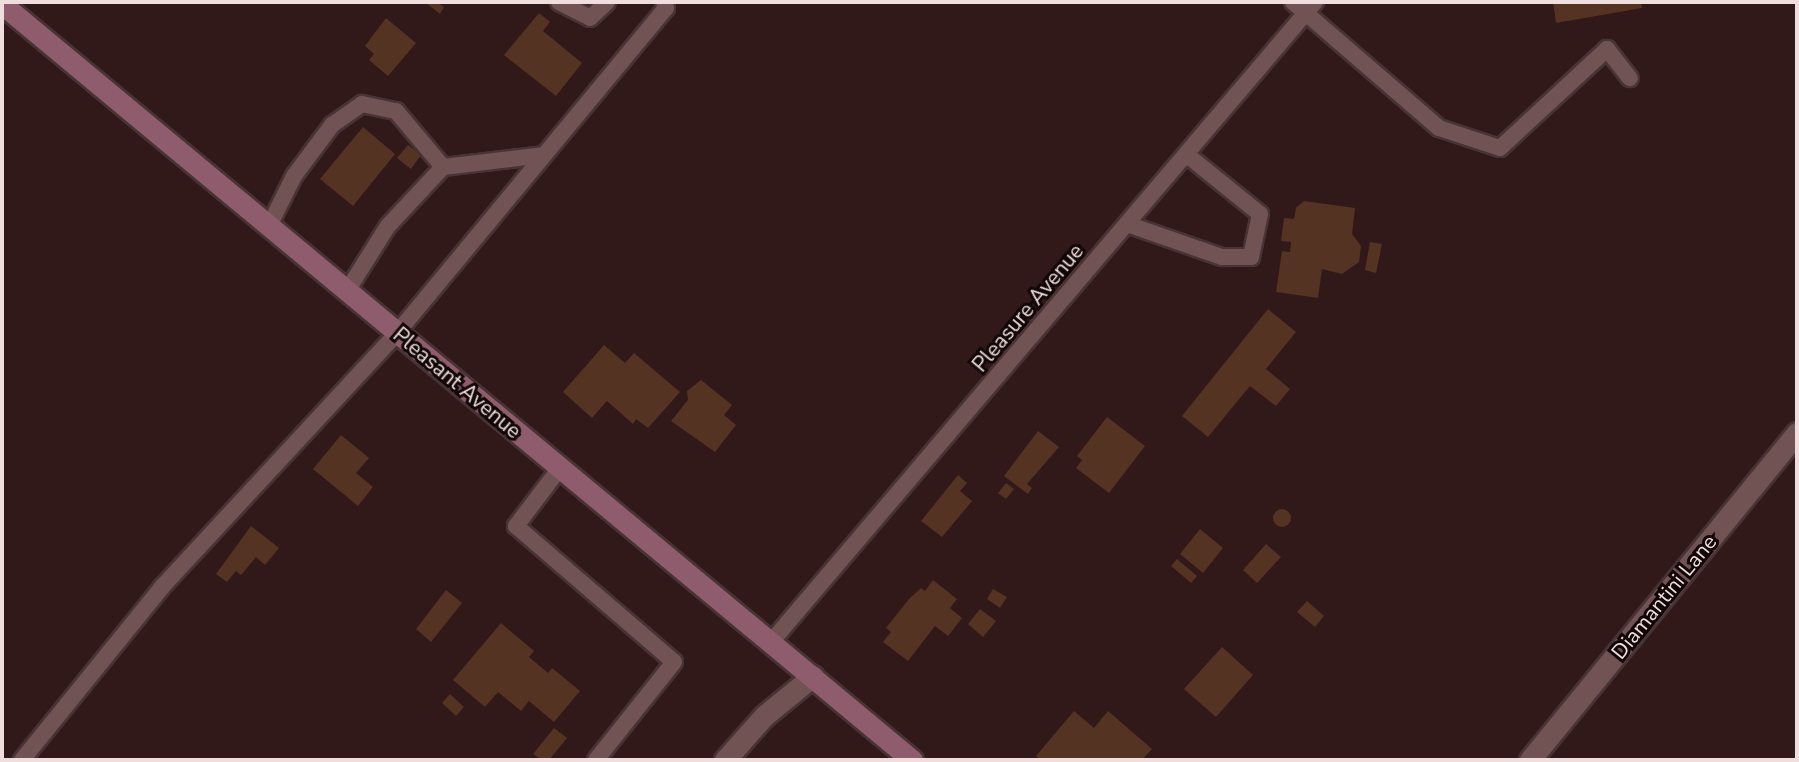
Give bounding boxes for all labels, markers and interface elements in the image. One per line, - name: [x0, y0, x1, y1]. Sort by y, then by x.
- street label: Pleasure Avenue: [967, 239, 1089, 377]
- street label: Pleasant Avenue: [388, 322, 526, 444]
- street label: Diamantini Lane: [1606, 530, 1722, 664]

